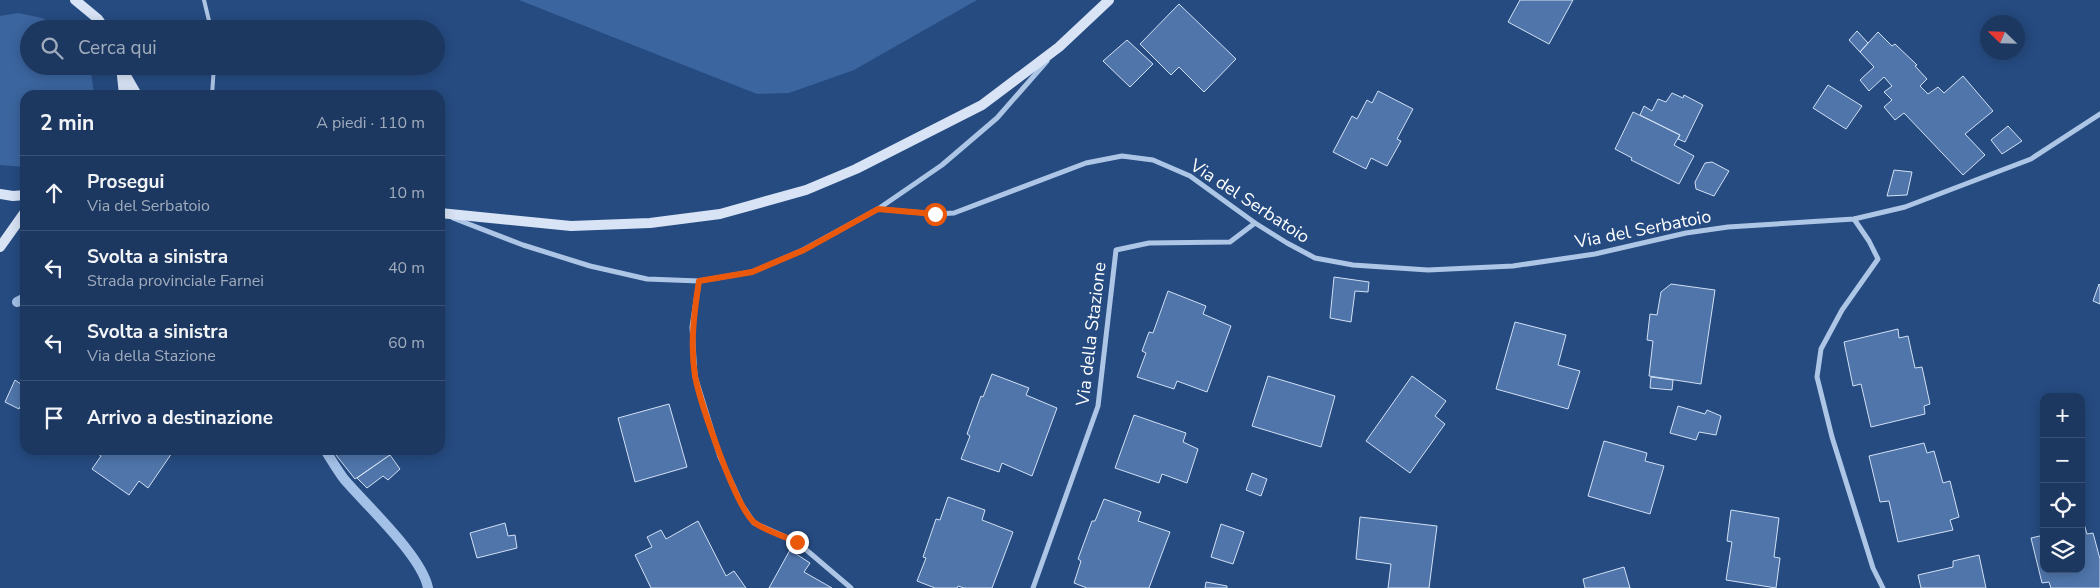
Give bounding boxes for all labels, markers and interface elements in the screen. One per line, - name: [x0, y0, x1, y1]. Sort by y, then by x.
- north arrow: [1980, 15, 2025, 60]
- search box: [20, 20, 445, 75]
- icon: search: [38, 34, 66, 62]
- text: Cerca qui: [78, 35, 157, 61]
- text: 2 min: [40, 109, 94, 137]
- text: A piedi · 110 m: [316, 112, 425, 134]
- street label: Via del Serbatoio: [1185, 153, 1315, 249]
- text: Prosegui: [87, 169, 164, 195]
- icon: ahead: [40, 179, 68, 207]
- text: 10 m: [388, 182, 425, 204]
- text: Via del Serbatoio: [87, 195, 210, 217]
- route start: [924, 203, 947, 226]
- street label: Via del Serbatoio: [1572, 204, 1713, 254]
- text: Svolta a sinistra: [87, 244, 228, 270]
- icon: left: [40, 254, 68, 282]
- text: 40 m: [388, 257, 425, 279]
- street label: Via della Stazione: [1070, 261, 1112, 408]
- text: Strada provinciale Farnei: [87, 270, 264, 292]
- text: Svolta a sinistra: [87, 319, 228, 345]
- icon: left: [40, 329, 68, 357]
- text: 60 m: [388, 332, 425, 354]
- text: Via della Stazione: [87, 345, 216, 367]
- map controls: [2040, 393, 2085, 573]
- button: +: [2040, 393, 2085, 438]
- icon: arrive: [40, 404, 68, 432]
- text: Arrivo a destinazione: [87, 405, 273, 431]
- button: −: [2040, 438, 2085, 483]
- button: locate: [2040, 483, 2085, 528]
- button: layers: [2040, 528, 2085, 573]
- route end: [786, 531, 809, 554]

